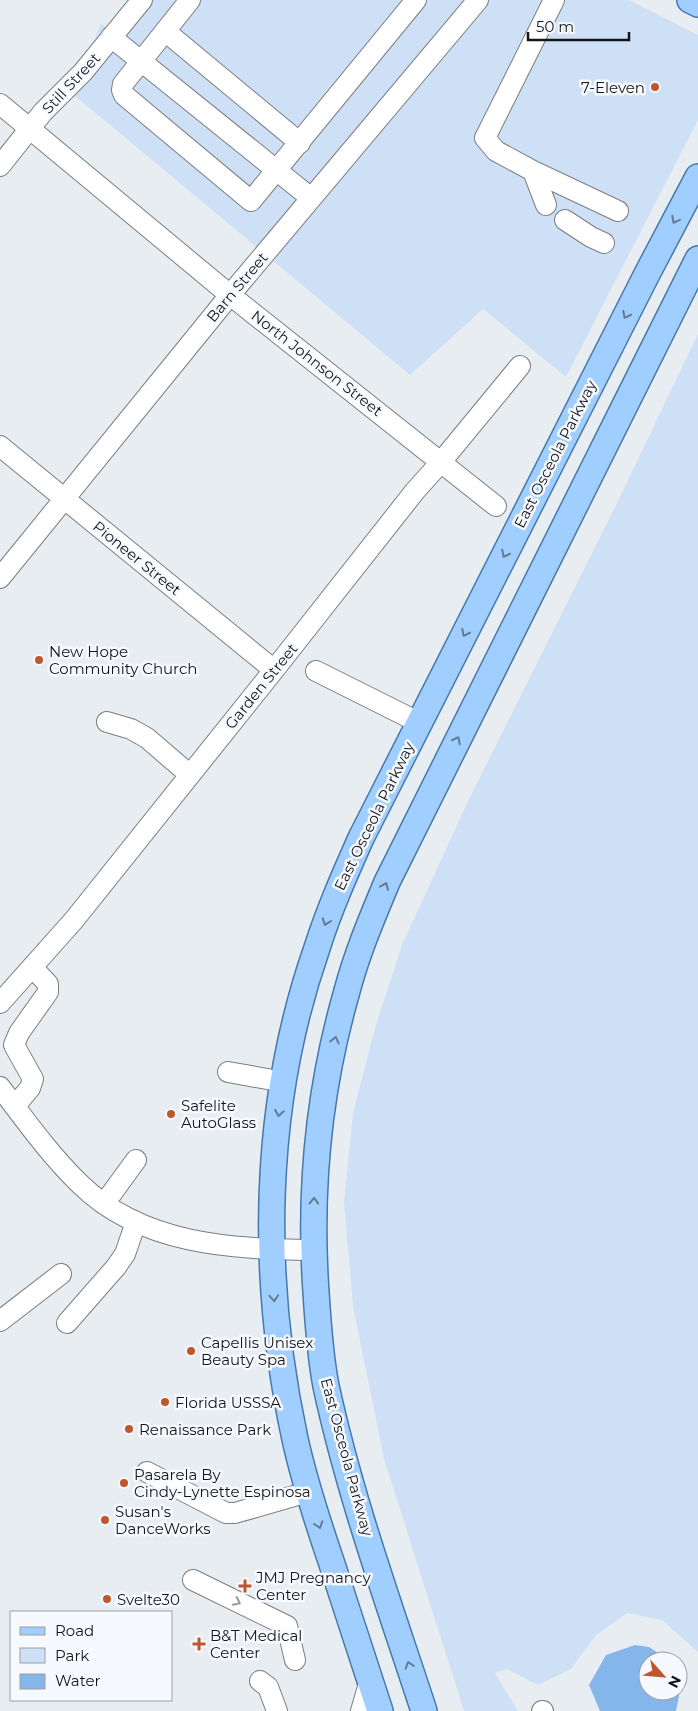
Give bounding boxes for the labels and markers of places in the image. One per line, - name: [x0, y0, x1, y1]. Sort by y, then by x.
- place label: 7-Eleven: [581, 78, 645, 97]
- marker: 7-Eleven: [649, 81, 661, 93]
- place label: New Hope Community Church: [49, 642, 197, 678]
- marker: New Hope Community Church: [33, 654, 45, 666]
- place label: Safelite AutoGlass: [181, 1096, 256, 1132]
- marker: Safelite AutoGlass: [165, 1108, 177, 1120]
- place label: Capellis Unisex Beauty Spa: [201, 1333, 313, 1369]
- marker: Capellis Unisex Beauty Spa: [185, 1345, 197, 1357]
- place label: Florida USSSA: [175, 1393, 281, 1412]
- marker: Florida USSSA: [159, 1396, 171, 1408]
- place label: Renaissance Park: [139, 1420, 271, 1439]
- marker: Renaissance Park: [123, 1423, 135, 1435]
- place label: Pasarela By Cindy-Lynette Espinosa: [134, 1465, 311, 1501]
- marker: Pasarela By Cindy-Lynette Espinosa: [118, 1477, 130, 1489]
- place label: Susan's DanceWorks: [115, 1502, 211, 1538]
- marker: Susan's DanceWorks: [99, 1514, 111, 1526]
- place label: JMJ Pregnancy Center: [255, 1568, 371, 1604]
- marker: JMJ Pregnancy Center: [238, 1579, 252, 1593]
- place label: Svelte30: [117, 1590, 180, 1609]
- marker: Svelte30: [101, 1593, 113, 1605]
- place label: B&T Medical Center: [210, 1626, 302, 1662]
- marker: B&T Medical Center: [192, 1637, 206, 1651]

